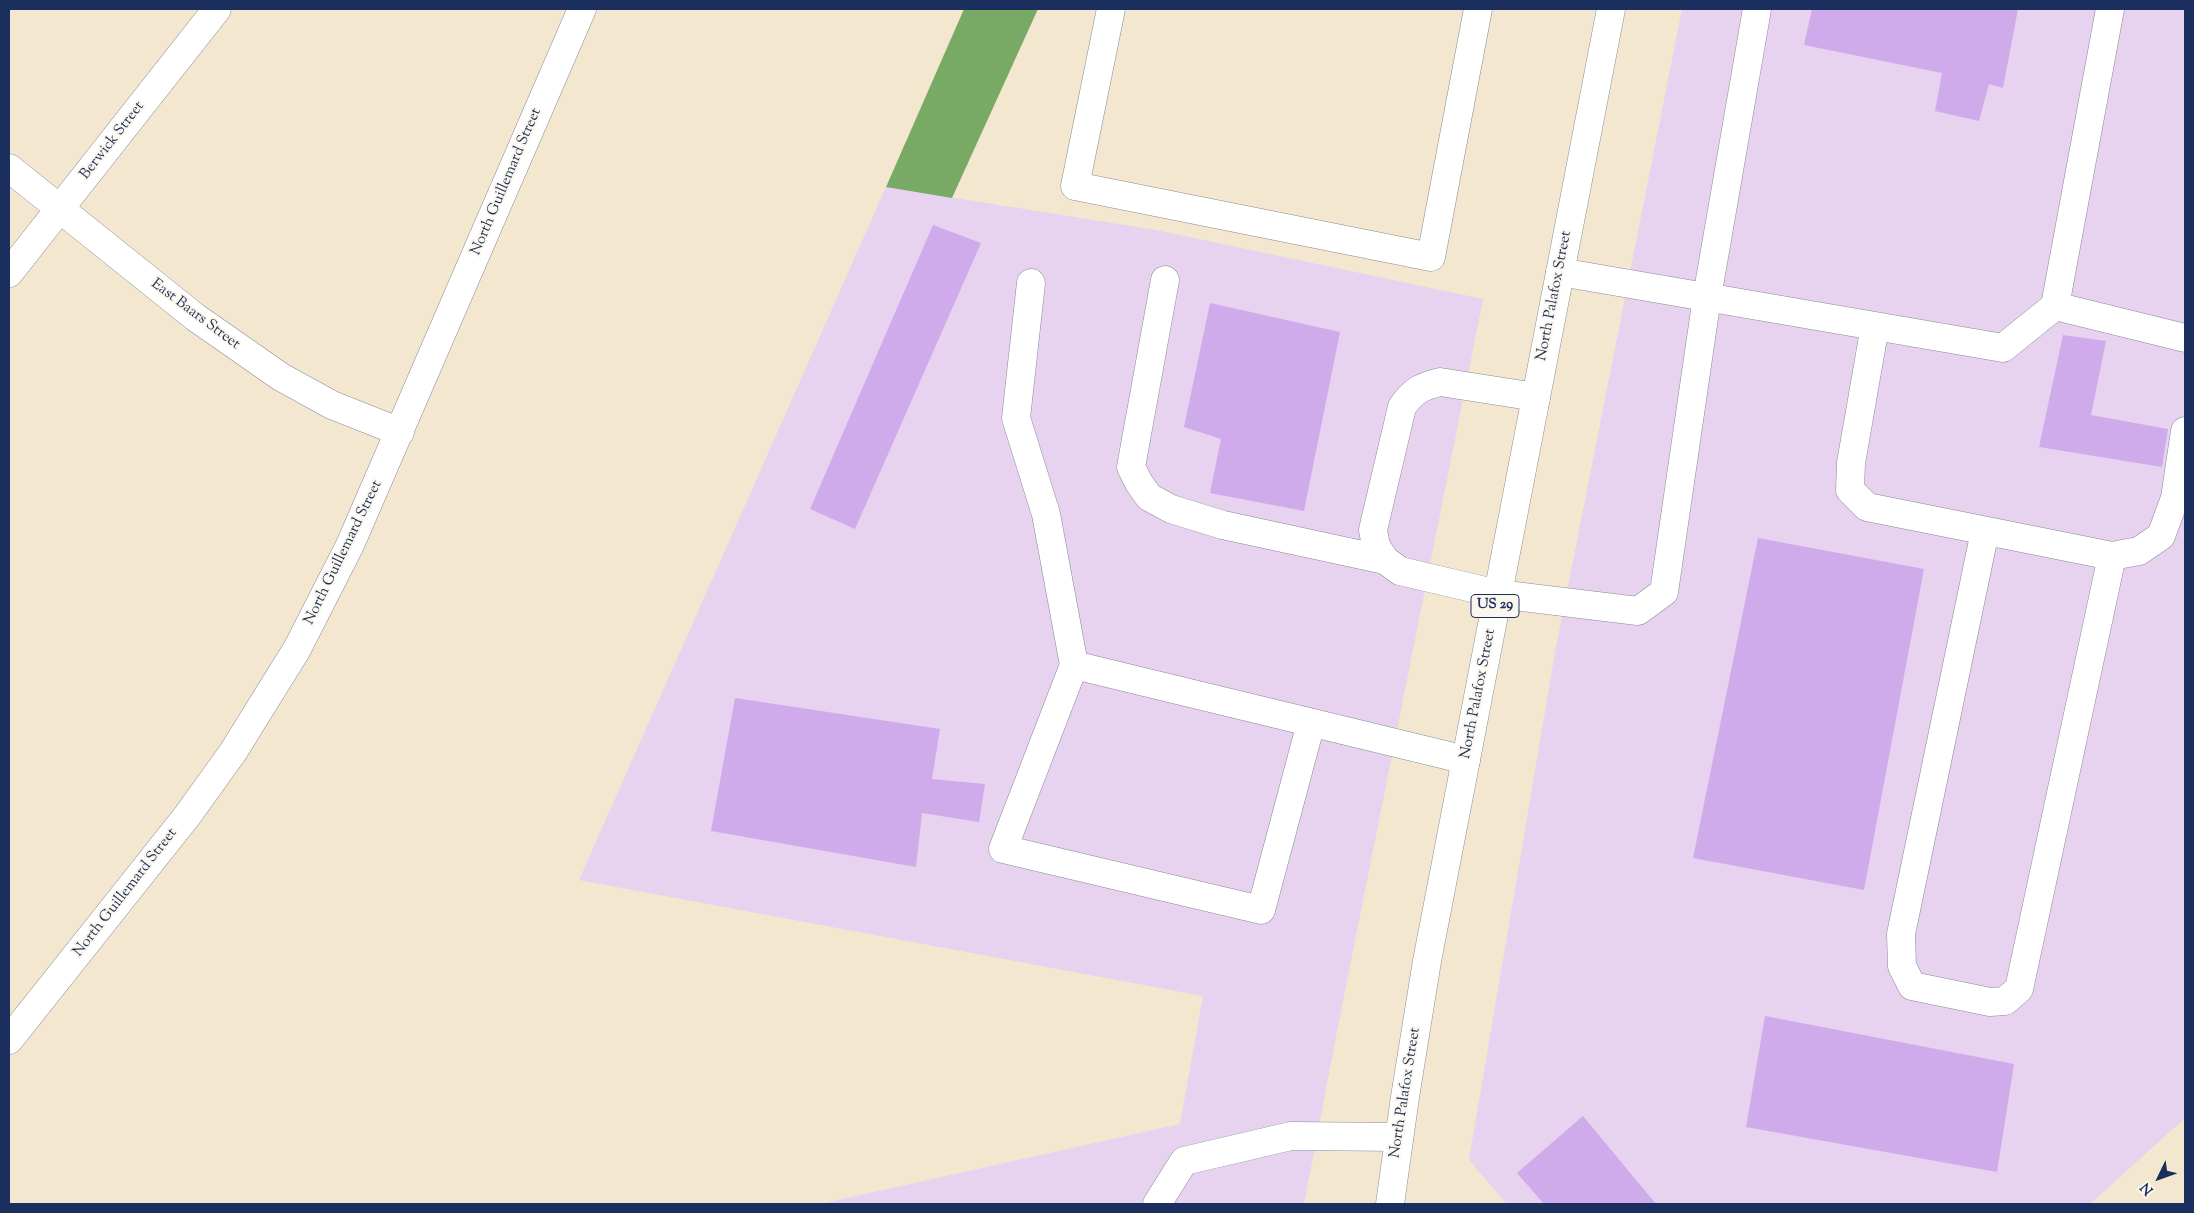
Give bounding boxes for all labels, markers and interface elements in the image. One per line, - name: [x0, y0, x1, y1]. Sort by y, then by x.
- street label: Berwick Street: [77, 98, 149, 184]
- street label: North Guillemard Street: [468, 106, 546, 258]
- street label: North Palafox Street: [1534, 229, 1576, 363]
- street label: East Baars Street: [147, 276, 243, 354]
- street label: North Guillemard Street: [301, 478, 387, 628]
- road number: US 29: [1471, 594, 1519, 618]
- street label: North Palafox Street: [1458, 627, 1500, 761]
- street label: North Guillemard Street: [70, 825, 182, 961]
- street label: North Palafox Street: [1387, 1026, 1425, 1160]
- north arrow: [2134, 1153, 2184, 1203]
- text: N: [2137, 1177, 2159, 1199]

